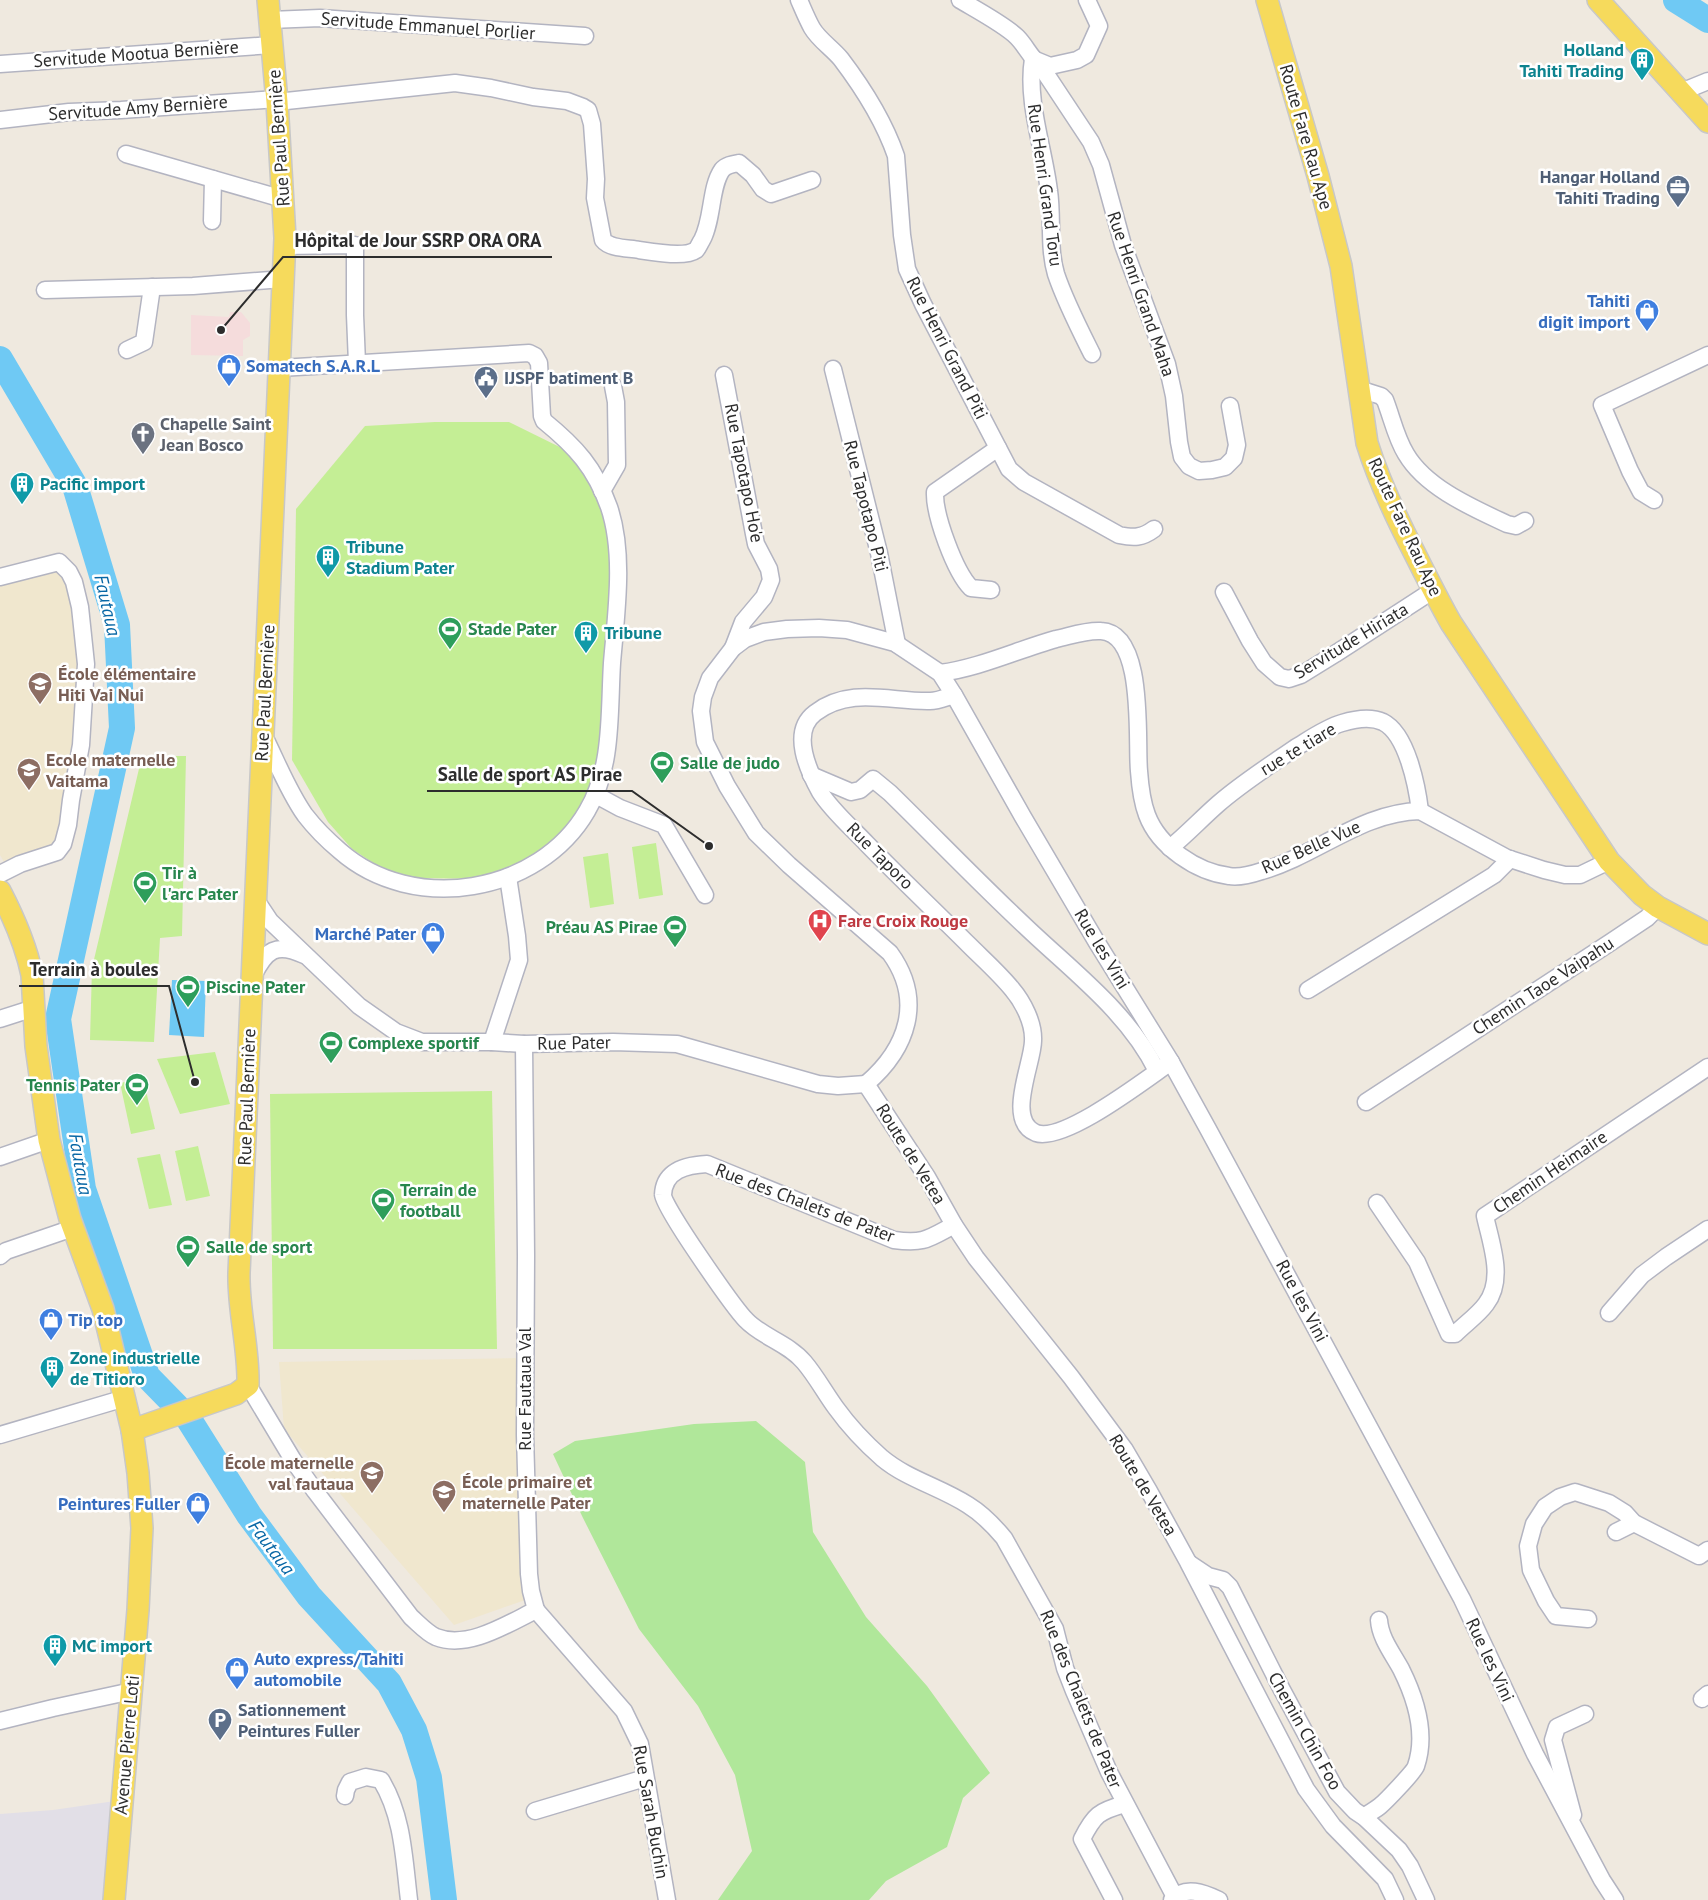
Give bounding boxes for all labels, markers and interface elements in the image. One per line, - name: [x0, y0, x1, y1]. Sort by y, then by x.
- street label: Servitude Emmanuel Porlier: [320, 7, 536, 44]
- street label: Servitude Mootua Bernière: [33, 35, 239, 72]
- place label: Holland Tahiti Trading: [1519, 38, 1624, 82]
- building icon: Holland Tahiti Trading: [1629, 47, 1655, 81]
- street label: Route Fare Rau Ape: [1275, 62, 1338, 212]
- street label: Rue Paul Bernière: [262, 69, 295, 207]
- street label: Servitude Amy Bernière: [48, 90, 228, 125]
- street label: Rue Henri Grand Toru: [1023, 102, 1068, 268]
- place label: Hangar Holland Tahiti Trading: [1540, 165, 1660, 209]
- office icon: Hangar Holland Tahiti Trading: [1665, 174, 1691, 208]
- street label: Rue Henri Grand Maha: [1102, 208, 1181, 380]
- callout: Hôpital de Jour SSRP ORA ORA: [283, 223, 552, 257]
- text: Hôpital de Jour SSRP ORA ORA: [294, 228, 542, 252]
- street label: Rue Henri Grand Piti: [902, 273, 993, 423]
- place label: Tahiti digit import: [1538, 289, 1631, 333]
- shop icon: Tahiti digit import: [1634, 298, 1660, 332]
- shop icon: Somatech S.A.R.L: [216, 353, 242, 387]
- place label: Somatech S.A.R.L: [246, 354, 381, 377]
- public building icon: IJSPF batiment B: [473, 365, 499, 399]
- place label: IJSPF batiment B: [504, 366, 633, 389]
- street label: Rue Tapotapo Ho'e: [720, 401, 769, 544]
- place label: Chapelle Saint Jean Bosco: [159, 412, 272, 456]
- church icon: Chapelle Saint Jean Bosco: [130, 421, 156, 455]
- street label: Rue Tapotapo Piti: [839, 438, 894, 574]
- street label: Route Fare Rau Ape: [1363, 454, 1448, 600]
- building icon: Pacific import: [9, 471, 35, 505]
- place label: Pacific import: [40, 472, 146, 495]
- place label: Tribune Stadium Pater: [346, 535, 455, 579]
- building icon: Tribune Stadium Pater: [315, 544, 341, 578]
- water label: Fautaua: [89, 572, 127, 639]
- street label: Servitude Hiriata: [1289, 597, 1412, 684]
- sports icon: Stade Pater: [437, 616, 463, 650]
- place label: Stade Pater: [468, 617, 557, 640]
- building icon: Tribune: [573, 620, 599, 654]
- place label: Tribune: [604, 621, 662, 644]
- street label: Rue Paul Bernière: [249, 624, 280, 762]
- place label: École élémentaire Hiti Vai Nui: [58, 662, 196, 706]
- school or university icon: École élémentaire Hiti Vai Nui: [27, 671, 53, 705]
- street label: rue te tiare: [1255, 717, 1340, 780]
- place label: Ecole maternelle Vaitama: [45, 748, 175, 792]
- sports icon: Salle de judo: [649, 750, 675, 784]
- place label: Salle de judo: [680, 751, 780, 774]
- school or university icon: Ecole maternelle Vaitama: [16, 757, 42, 791]
- callout: Salle de sport AS Pirae: [427, 757, 632, 791]
- text: Salle de sport AS Pirae: [438, 762, 622, 786]
- street label: Rue Belle Vue: [1258, 814, 1364, 879]
- street label: Rue Taporo: [842, 817, 919, 894]
- place label: Tir à l'arc Pater: [162, 861, 239, 905]
- sports icon: Tir à l'arc Pater: [132, 870, 158, 904]
- street label: Rue les Vini: [1069, 904, 1136, 993]
- hospital icon: Fare Croix Rouge: [807, 908, 833, 942]
- place label: Fare Croix Rouge: [838, 909, 968, 932]
- sports icon: Préau AS Pirae: [662, 914, 688, 948]
- place label: Préau AS Pirae: [546, 915, 658, 938]
- shop icon: Marché Pater: [420, 921, 446, 955]
- place label: Marché Pater: [315, 922, 417, 945]
- street label: Chemin Taoe Vaipahu: [1468, 931, 1618, 1040]
- callout: Terrain à boules: [19, 952, 169, 986]
- text: Terrain à boules: [29, 957, 159, 981]
- sports icon: Piscine Pater: [175, 974, 201, 1008]
- place label: Piscine Pater: [206, 975, 306, 998]
- street label: Rue Paul Bernière: [233, 1028, 260, 1166]
- sports icon: Complexe sportif: [318, 1030, 344, 1064]
- street label: Rue Pater: [537, 1030, 611, 1055]
- place label: Complexe sportif: [348, 1031, 480, 1054]
- sports icon: Tennis Pater: [124, 1072, 150, 1106]
- place label: Tennis Pater: [26, 1073, 121, 1096]
- street label: Route de Vetea: [871, 1099, 952, 1208]
- street label: Chemin Heimaire: [1488, 1125, 1611, 1218]
- water label: Fautaua: [64, 1131, 98, 1198]
- street label: Rue des Chalets de Pater: [712, 1158, 898, 1247]
- place label: Terrain de football: [400, 1178, 477, 1222]
- sports icon: Terrain de football: [370, 1187, 396, 1221]
- sports icon: Salle de sport: [175, 1234, 201, 1268]
- place label: Salle de sport: [206, 1235, 313, 1258]
- street label: Rue les Vini: [1271, 1256, 1334, 1346]
- shop icon: Tip top: [38, 1307, 64, 1341]
- place label: Tip top: [68, 1308, 123, 1331]
- street label: Rue Fautaua Val: [513, 1326, 536, 1451]
- place label: Zone industrielle de Titioro: [70, 1346, 200, 1390]
- building icon: Zone industrielle de Titioro: [39, 1355, 65, 1389]
- street label: Route de Vetea: [1104, 1430, 1183, 1540]
- place label: École maternelle val fautaua: [225, 1451, 354, 1495]
- school or university icon: École maternelle val fautaua: [359, 1460, 385, 1494]
- place label: École primaire et maternelle Pater: [462, 1470, 593, 1514]
- school or university icon: École primaire et maternelle Pater: [431, 1479, 457, 1513]
- shop icon: Peintures Fuller: [185, 1491, 211, 1525]
- place label: Peintures Fuller: [58, 1492, 181, 1515]
- water label: Fautaua: [244, 1515, 301, 1580]
- street label: Rue des Chalets de Pater: [1035, 1606, 1128, 1791]
- street label: Rue les Vini: [1461, 1614, 1520, 1706]
- building icon: MC import: [42, 1633, 68, 1667]
- place label: MC import: [72, 1634, 153, 1657]
- place label: Auto express/Tahiti automobile: [254, 1647, 404, 1691]
- shop icon: Auto express/Tahiti automobile: [224, 1656, 250, 1690]
- street label: Chemin Chin Foo: [1263, 1668, 1347, 1794]
- street label: Avenue Pierre Loti: [109, 1674, 144, 1816]
- place label: Sationnement Peintures Fuller: [238, 1698, 361, 1742]
- parking icon: Sationnement Peintures Fuller: [207, 1707, 233, 1741]
- street label: Rue Sarah Buchin: [628, 1743, 675, 1880]

